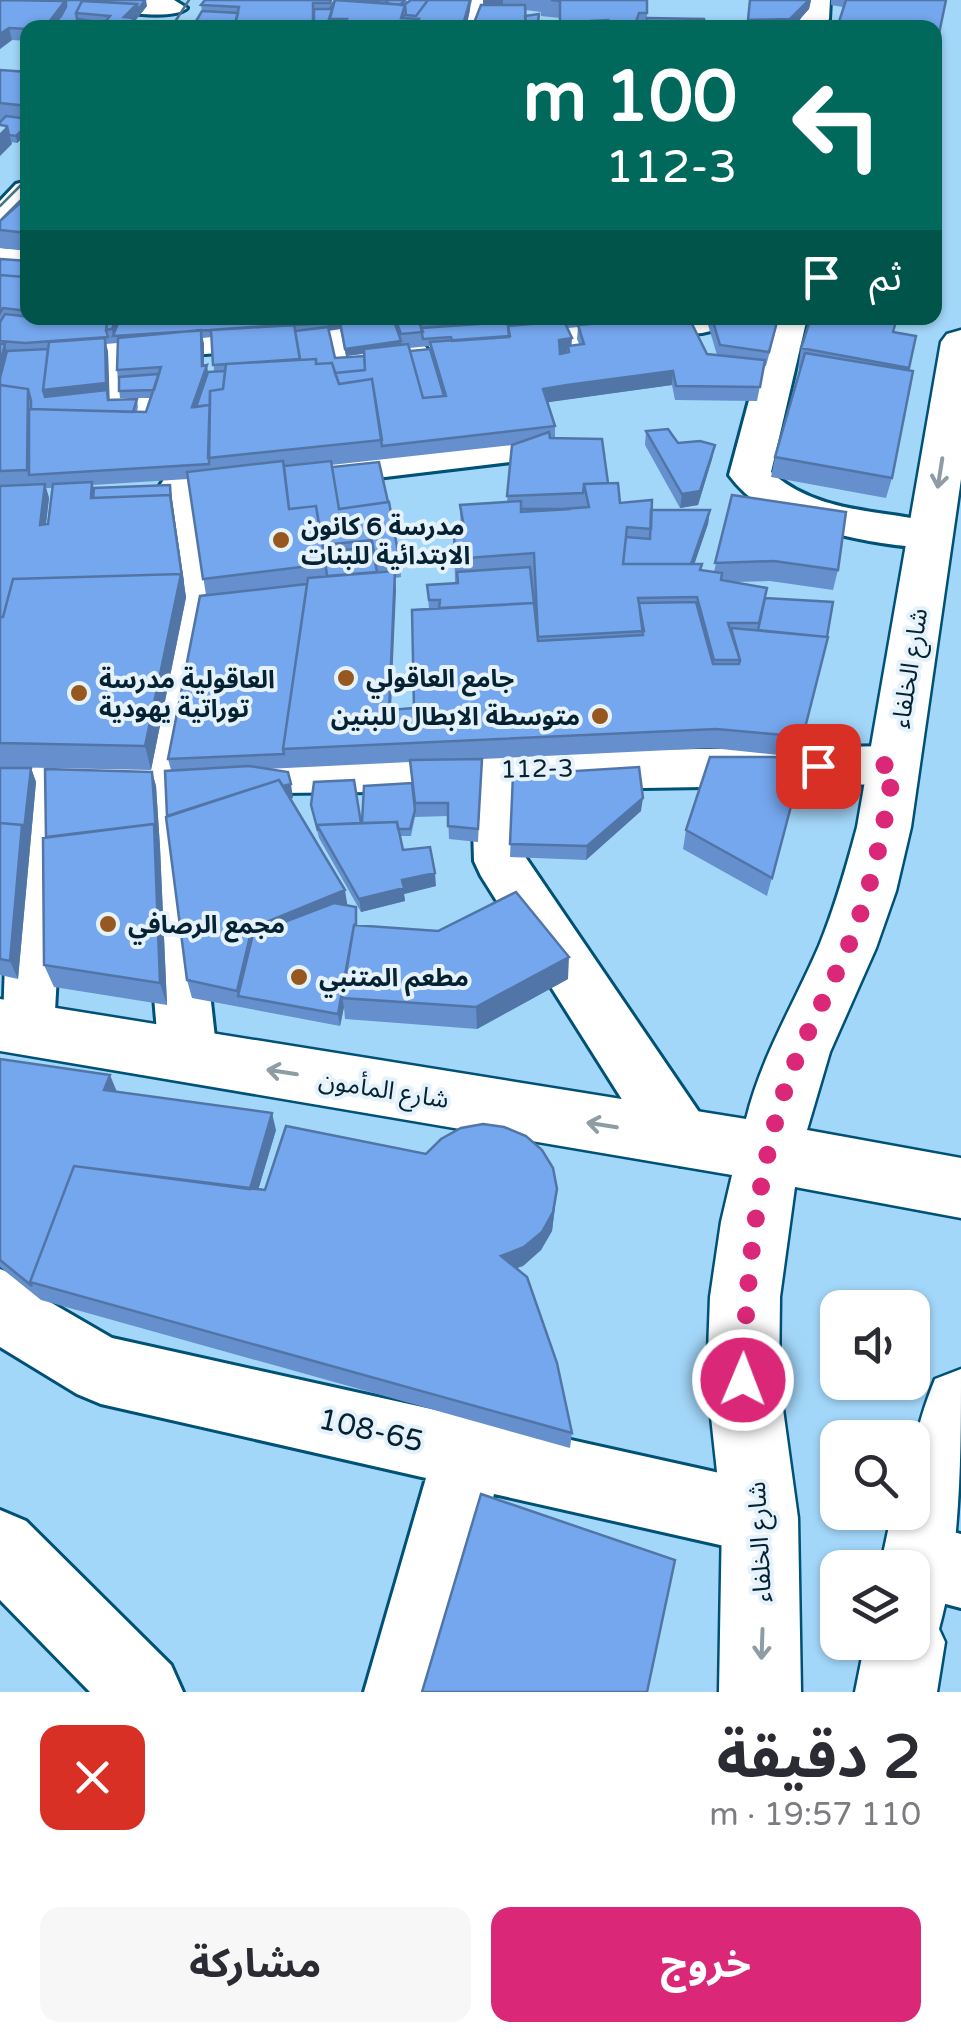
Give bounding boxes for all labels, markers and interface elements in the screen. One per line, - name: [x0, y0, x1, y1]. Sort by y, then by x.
- text: 100 m: [523, 56, 737, 140]
- icon: left: [772, 60, 902, 190]
- text: 112-3: [606, 141, 737, 195]
- icon: arrive: [794, 250, 849, 305]
- text: ثم: [869, 255, 902, 301]
- one-way arrow: [930, 456, 949, 489]
- place label: مدرسة 6 كانون الابتدائية للبنات: [301, 512, 470, 571]
- marker: مدرسة 6 كانون الابتدائية للبنات: [270, 529, 292, 551]
- street label: شارع الخلفاء: [886, 606, 937, 731]
- place label: جامع العاقولي: [366, 664, 514, 699]
- place label: العاقولية مدرسة توراتية يهودية: [99, 665, 275, 724]
- marker: جامع العاقولي: [335, 667, 357, 689]
- marker: العاقولية مدرسة توراتية يهودية: [68, 682, 90, 704]
- place label: متوسطة الابطال للبنين: [331, 702, 580, 732]
- marker: متوسطة الابطال للبنين: [589, 705, 611, 727]
- pin: [776, 724, 861, 809]
- icon: arrive: [791, 739, 846, 794]
- street label: 112-3: [500, 753, 574, 785]
- place label: مجمع الرصافي: [128, 910, 285, 945]
- marker: مجمع الرصافي: [97, 913, 119, 935]
- place label: مطعم المتنبي: [319, 963, 469, 998]
- marker: مطعم المتنبي: [288, 966, 310, 988]
- one-way arrow: [266, 1062, 298, 1081]
- street label: شارع المأمون: [316, 1064, 451, 1118]
- one-way arrow: [587, 1115, 619, 1134]
- map controls: [820, 1290, 930, 1660]
- button: sound: [820, 1290, 930, 1400]
- position arrow: [691, 1328, 795, 1432]
- street label: 108-65: [315, 1400, 427, 1460]
- button: search: [820, 1420, 930, 1530]
- street label: شارع الخلفاء: [742, 1481, 781, 1603]
- button: layers: [820, 1550, 930, 1660]
- one-way arrow: [752, 1628, 771, 1660]
- text: 2 دقيقة: [717, 1722, 921, 1794]
- button: close: [40, 1725, 145, 1830]
- text: 110 m · 19:57: [709, 1796, 921, 1834]
- button: مشاركة: [40, 1907, 471, 2022]
- button: خروج: [491, 1907, 921, 2022]

